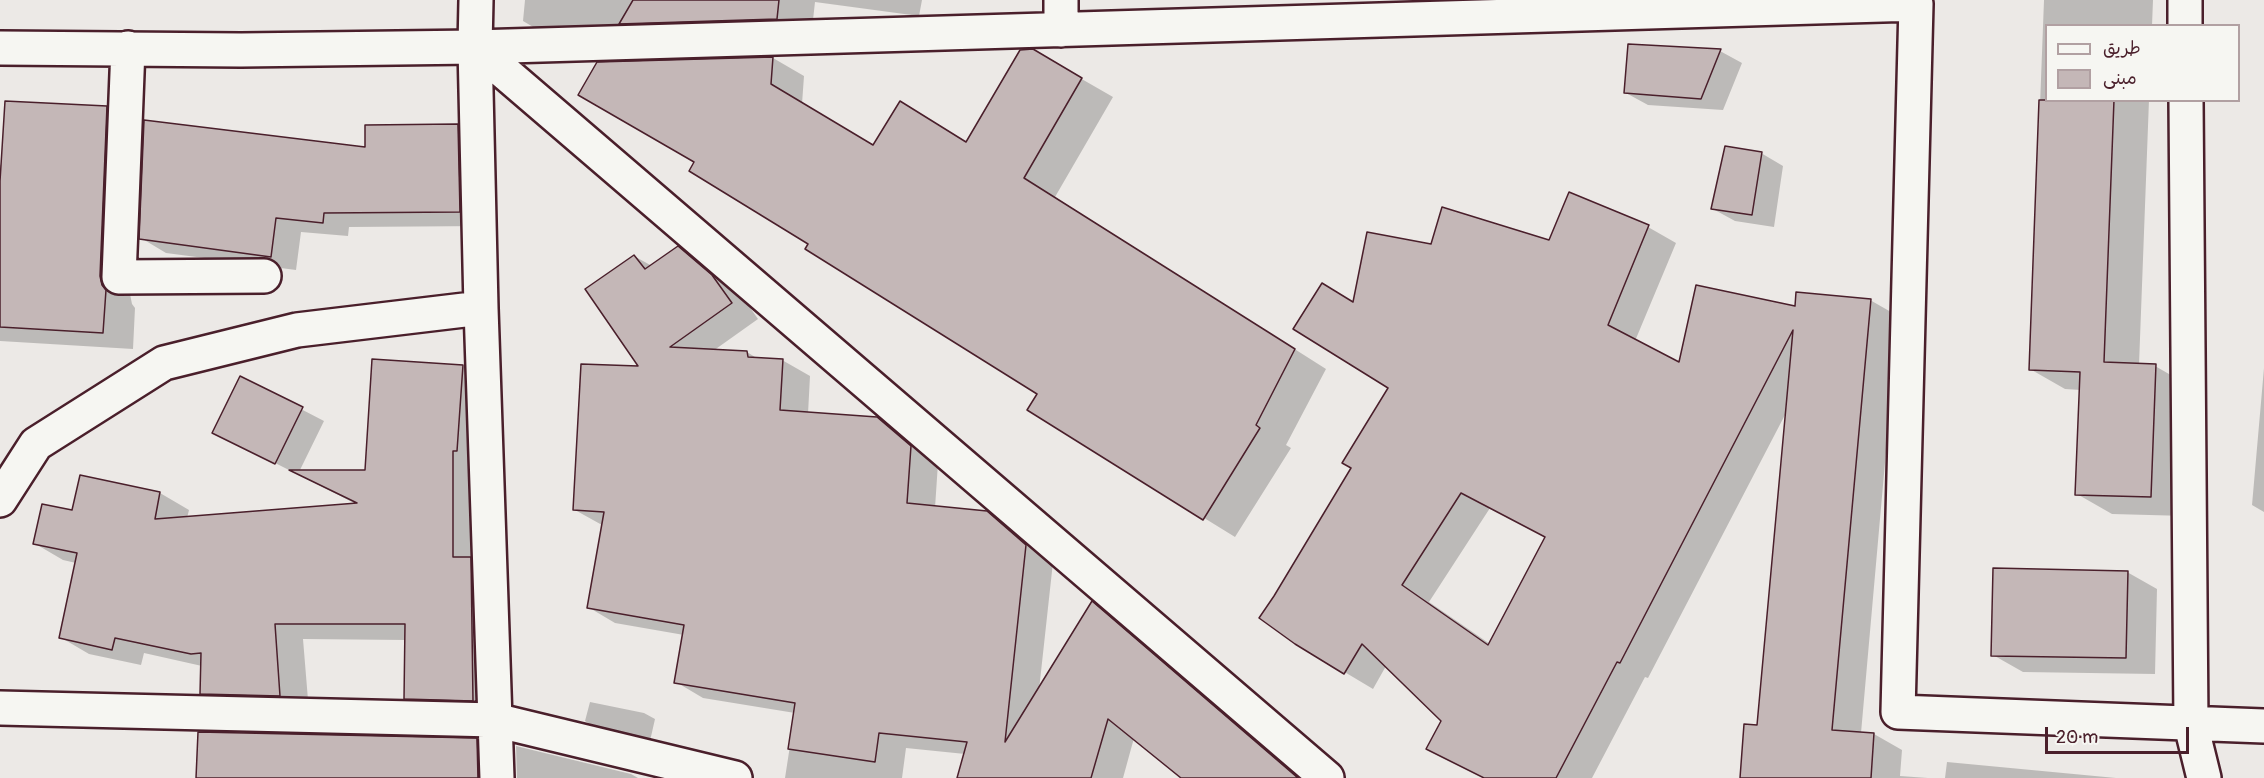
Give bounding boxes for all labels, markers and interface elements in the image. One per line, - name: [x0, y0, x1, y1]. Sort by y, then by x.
- legend: [2045, 24, 2240, 102]
- text: طريق: [2103, 37, 2141, 60]
- text: مبنى: [2103, 67, 2137, 90]
- scale bar: [2048, 715, 2192, 753]
- text: 20 m: [2056, 726, 2098, 749]

